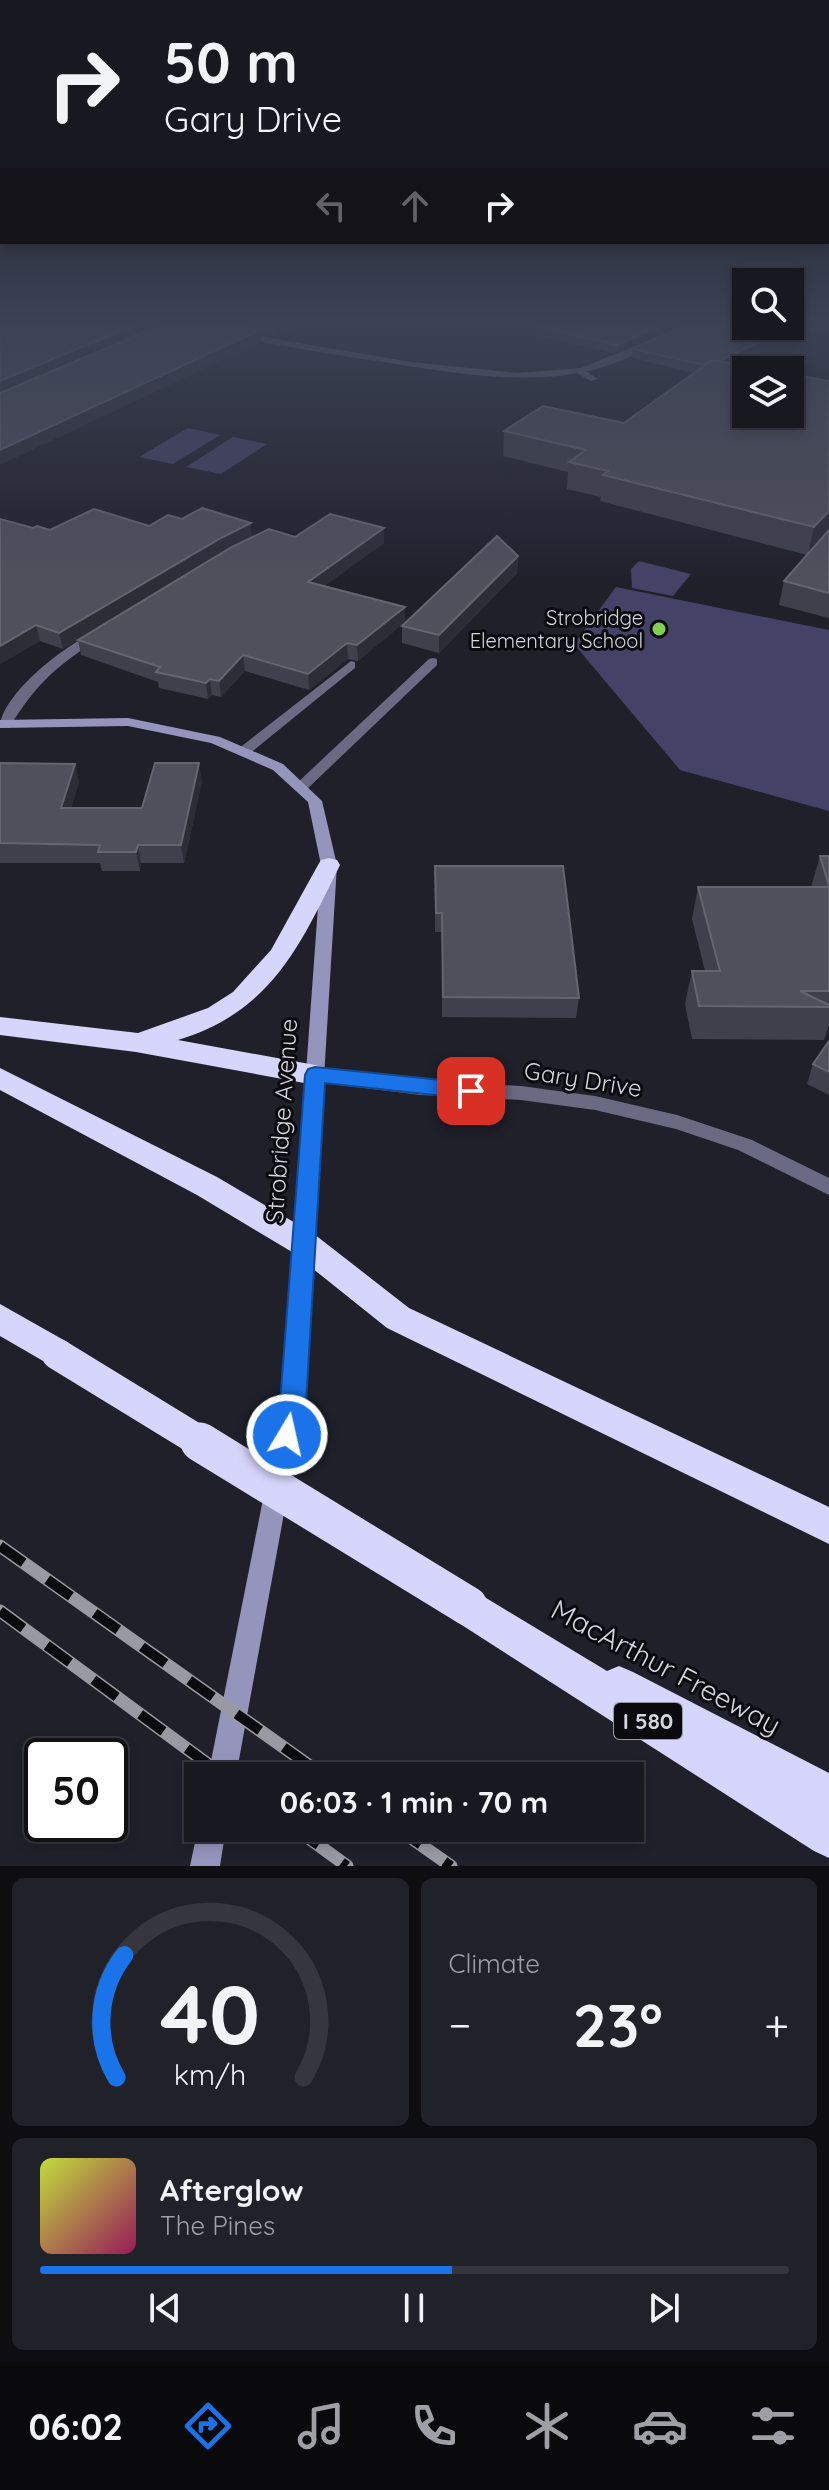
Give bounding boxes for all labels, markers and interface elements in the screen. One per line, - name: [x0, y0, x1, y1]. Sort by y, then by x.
- text: 50 m: [164, 27, 298, 97]
- icon: right: [32, 32, 136, 136]
- text: Gary Drive: [164, 96, 342, 141]
- icon: left: [309, 184, 353, 228]
- icon: ahead: [393, 184, 437, 228]
- icon: right: [477, 184, 521, 228]
- map controls: [732, 268, 804, 428]
- button: search: [732, 268, 804, 340]
- button: layers: [732, 356, 804, 428]
- place label: Strobridge Elementary School: [470, 605, 643, 653]
- marker: Strobridge Elementary School: [650, 620, 668, 638]
- street label: Strobridge Avenue: [259, 1018, 303, 1224]
- street label: Gary Drive: [522, 1055, 644, 1103]
- pin: [437, 1057, 505, 1125]
- icon: arrive: [449, 1069, 493, 1113]
- position arrow: [245, 1393, 329, 1477]
- street label: MacArthur Freeway: [546, 1591, 787, 1742]
- road number: I 580: [614, 1703, 682, 1739]
- speed limit sign: 50: [24, 1738, 128, 1842]
- text: 06:03 · 1 min · 70 m: [280, 1783, 548, 1821]
- text: Climate: [449, 1947, 540, 1980]
- text: 40: [160, 1961, 260, 2065]
- text: 23°: [573, 1987, 663, 2062]
- text: −: [449, 1997, 471, 2052]
- text: +: [764, 1997, 789, 2052]
- text: km/h: [174, 2056, 247, 2092]
- text: Afterglow: [160, 2171, 303, 2209]
- text: The Pines: [160, 2209, 275, 2242]
- icon: previous: [143, 2286, 187, 2330]
- icon: pause: [392, 2286, 436, 2330]
- icon: next: [642, 2286, 686, 2330]
- icon: directions: [180, 2398, 236, 2454]
- icon: music: [293, 2398, 349, 2454]
- icon: phone: [406, 2398, 462, 2454]
- icon: climate: [519, 2398, 575, 2454]
- icon: car: [632, 2398, 688, 2454]
- icon: filters: [745, 2398, 801, 2454]
- text: 06:02: [28, 2404, 123, 2449]

